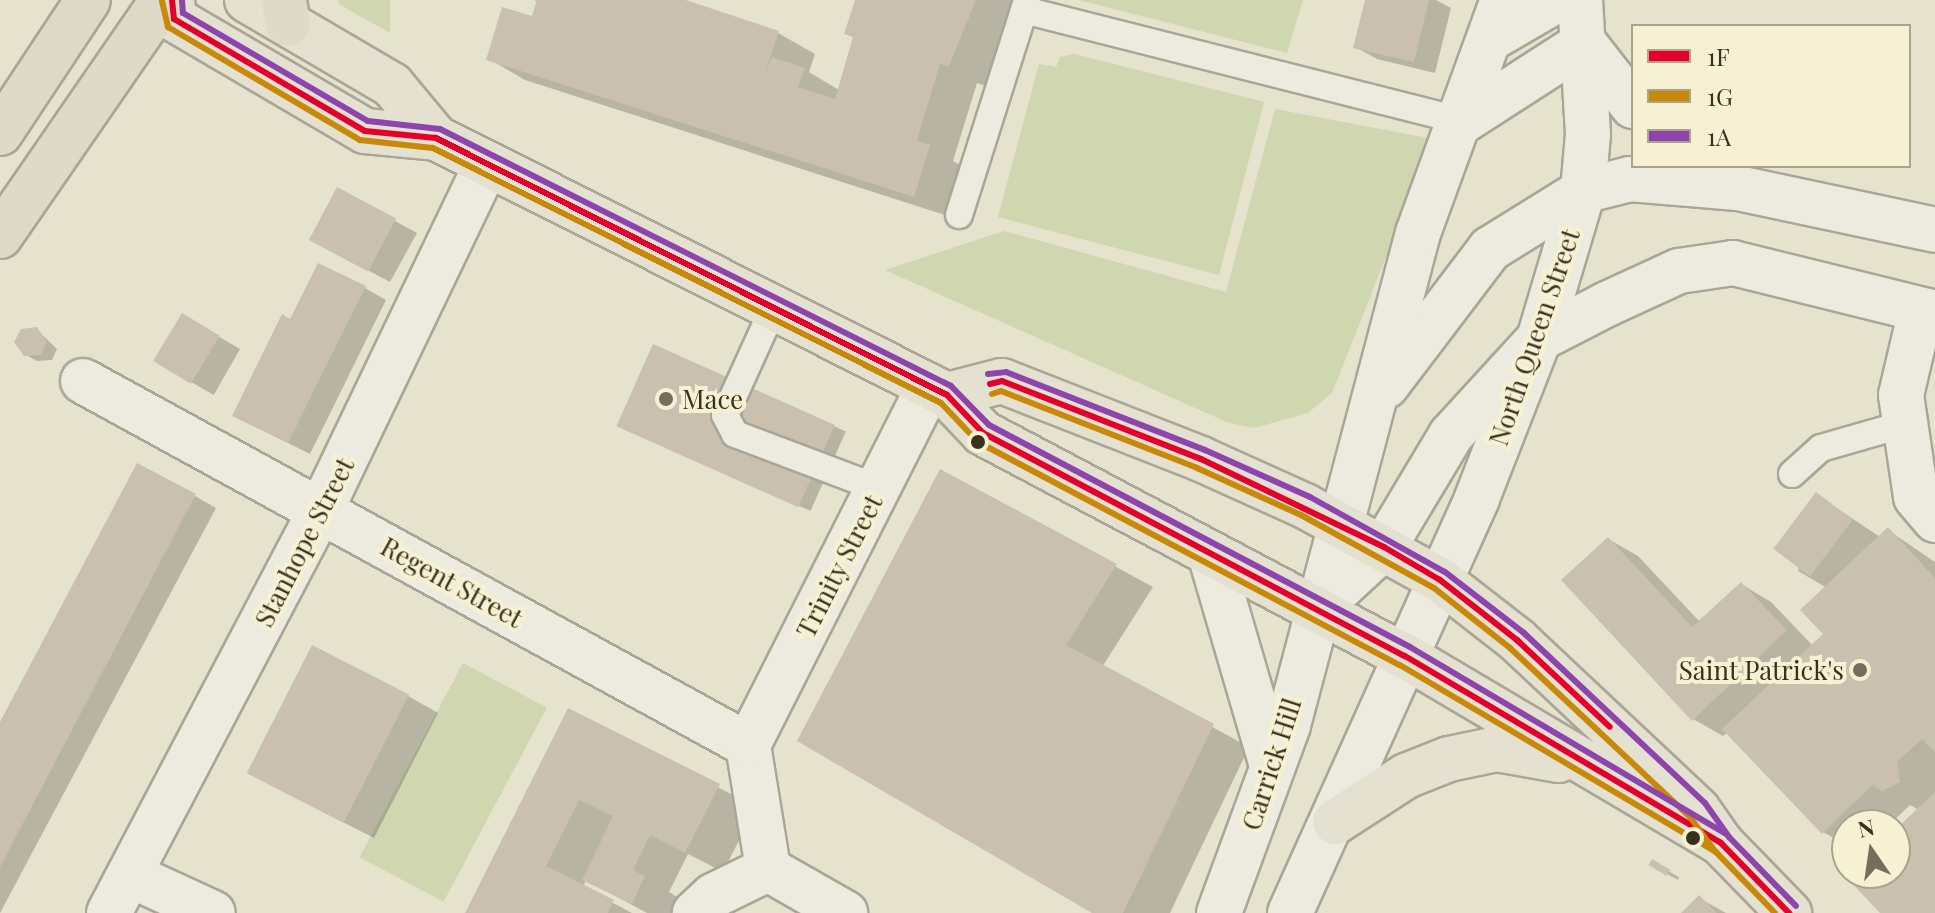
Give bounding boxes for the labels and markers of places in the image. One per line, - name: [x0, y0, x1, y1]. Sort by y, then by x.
- place label: Mace: [682, 383, 743, 415]
- marker: Mace: [657, 390, 675, 408]
- unlabelled marker: [970, 434, 986, 450]
- place label: Saint Patrick's: [1678, 654, 1844, 686]
- marker: Saint Patrick's: [1851, 661, 1869, 679]
- unlabelled marker: [1685, 830, 1701, 846]

